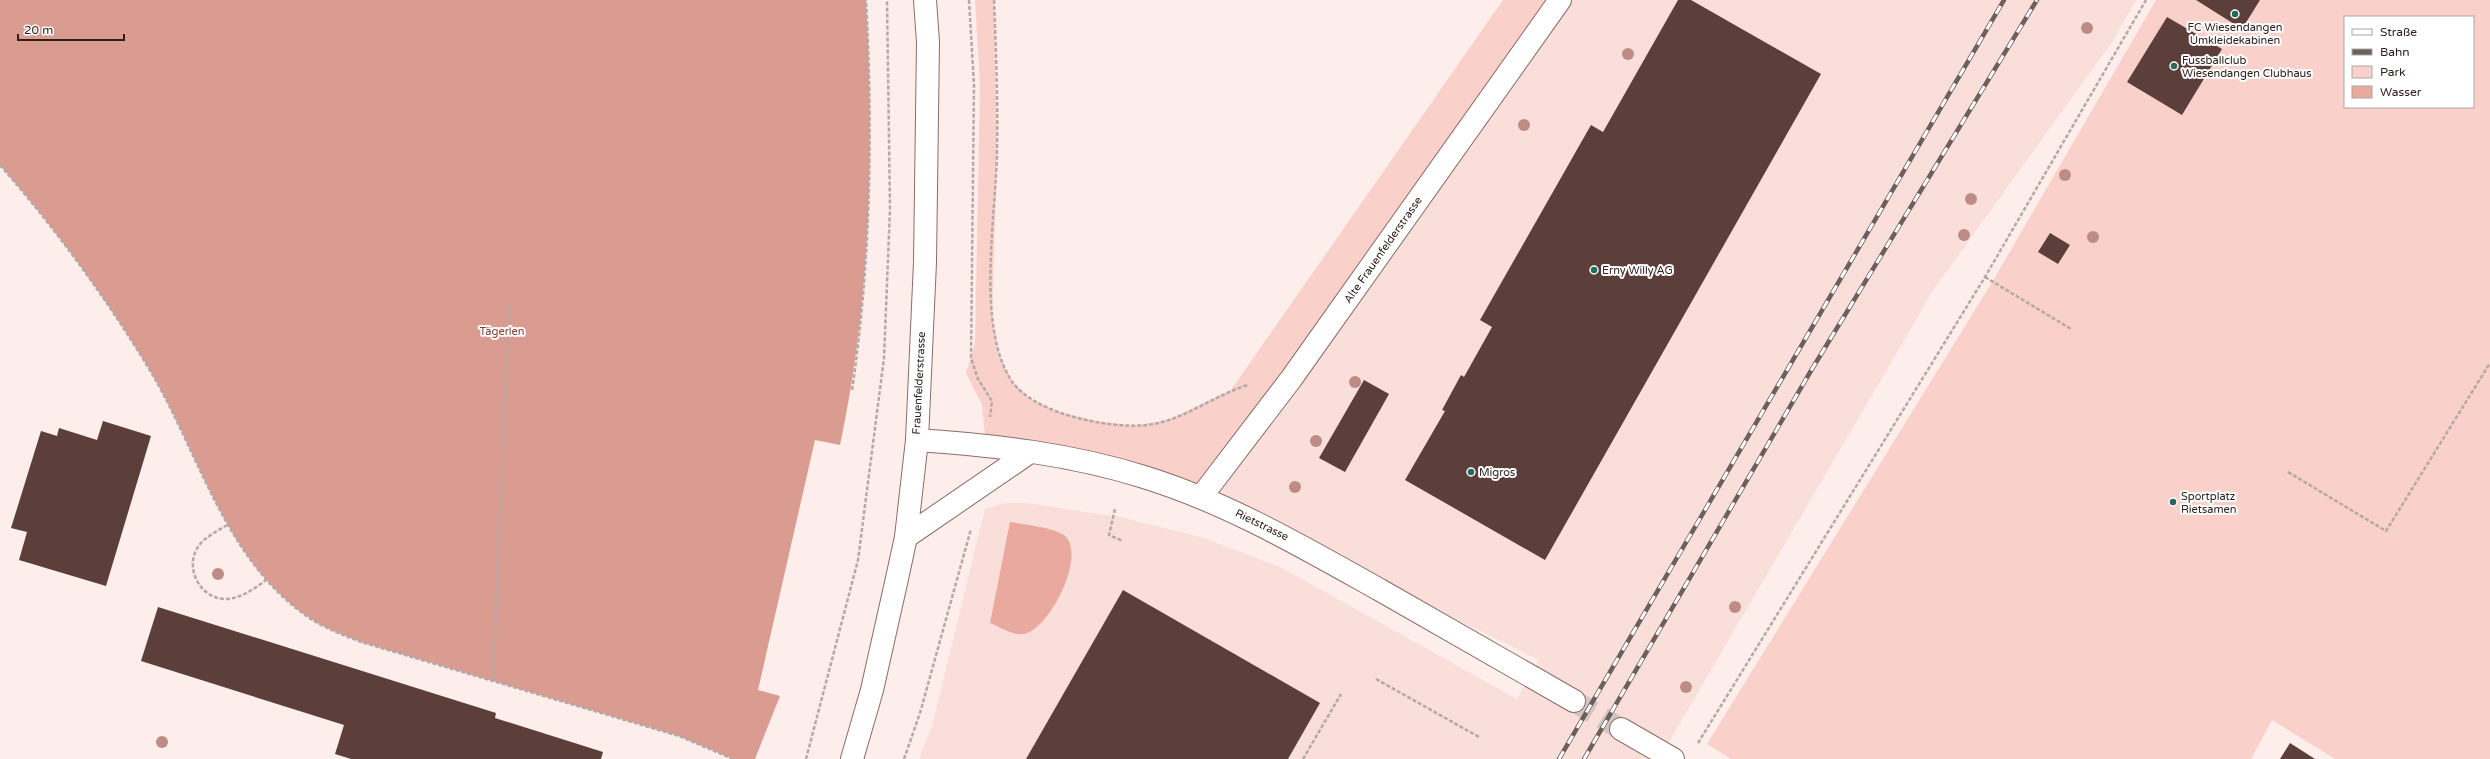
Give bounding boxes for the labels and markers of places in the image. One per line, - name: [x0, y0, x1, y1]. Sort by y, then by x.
- marker: FC Wiesendangen Umkleidekabinen: [2230, 9, 2240, 19]
- place label: FC Wiesendangen Umkleidekabinen: [2188, 21, 2282, 47]
- place label: Fussballclub Wiesendangen Clubhaus: [2182, 54, 2312, 80]
- marker: Fussballclub Wiesendangen Clubhaus: [2169, 61, 2179, 71]
- place label: Erny Willy AG: [1602, 264, 1673, 277]
- marker: Erny Willy AG: [1589, 265, 1599, 275]
- place label: Migros: [1479, 466, 1515, 479]
- marker: Migros: [1466, 467, 1476, 477]
- place label: Sportplatz Rietsamen: [2181, 490, 2236, 516]
- marker: Sportplatz Rietsamen: [2168, 497, 2178, 507]

